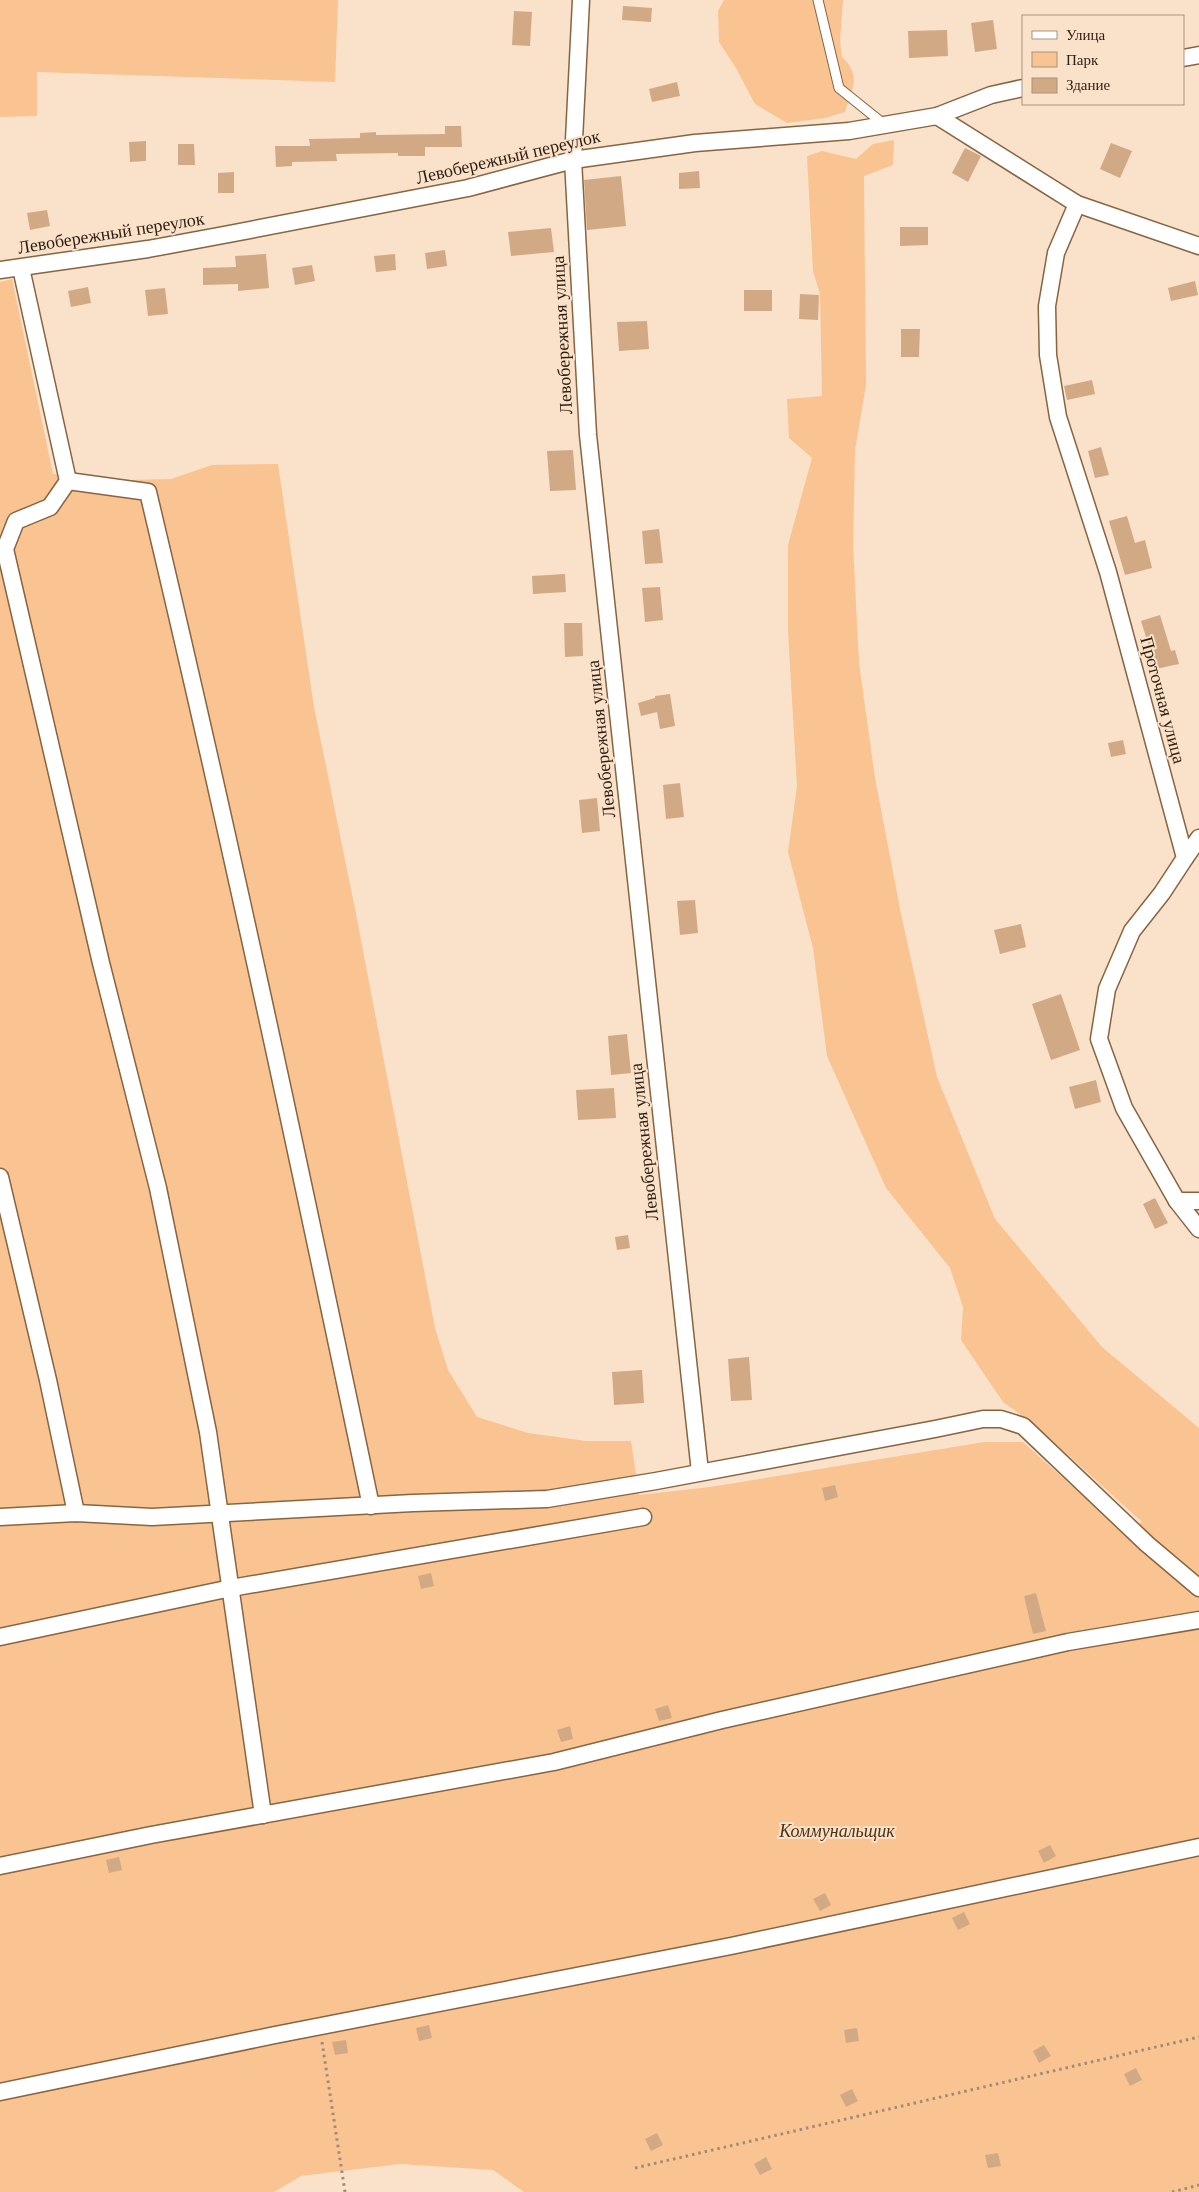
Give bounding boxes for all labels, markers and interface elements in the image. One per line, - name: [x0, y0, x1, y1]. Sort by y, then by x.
- legend: [1022, 15, 1184, 105]
- text: Улица: [1066, 27, 1105, 43]
- text: Парк: [1066, 52, 1099, 68]
- text: Здание: [1066, 77, 1110, 93]
- street label: Левобережный переулок: [414, 126, 602, 188]
- street label: Левобережный переулок: [16, 208, 206, 258]
- street label: Левобережная улица: [548, 255, 576, 415]
- street label: Проточная улица: [1136, 634, 1190, 766]
- street label: Левобережная улица: [583, 659, 619, 819]
- street label: Левобережная улица: [626, 1062, 662, 1222]
- park label: Коммунальщик: [778, 1821, 895, 1841]

